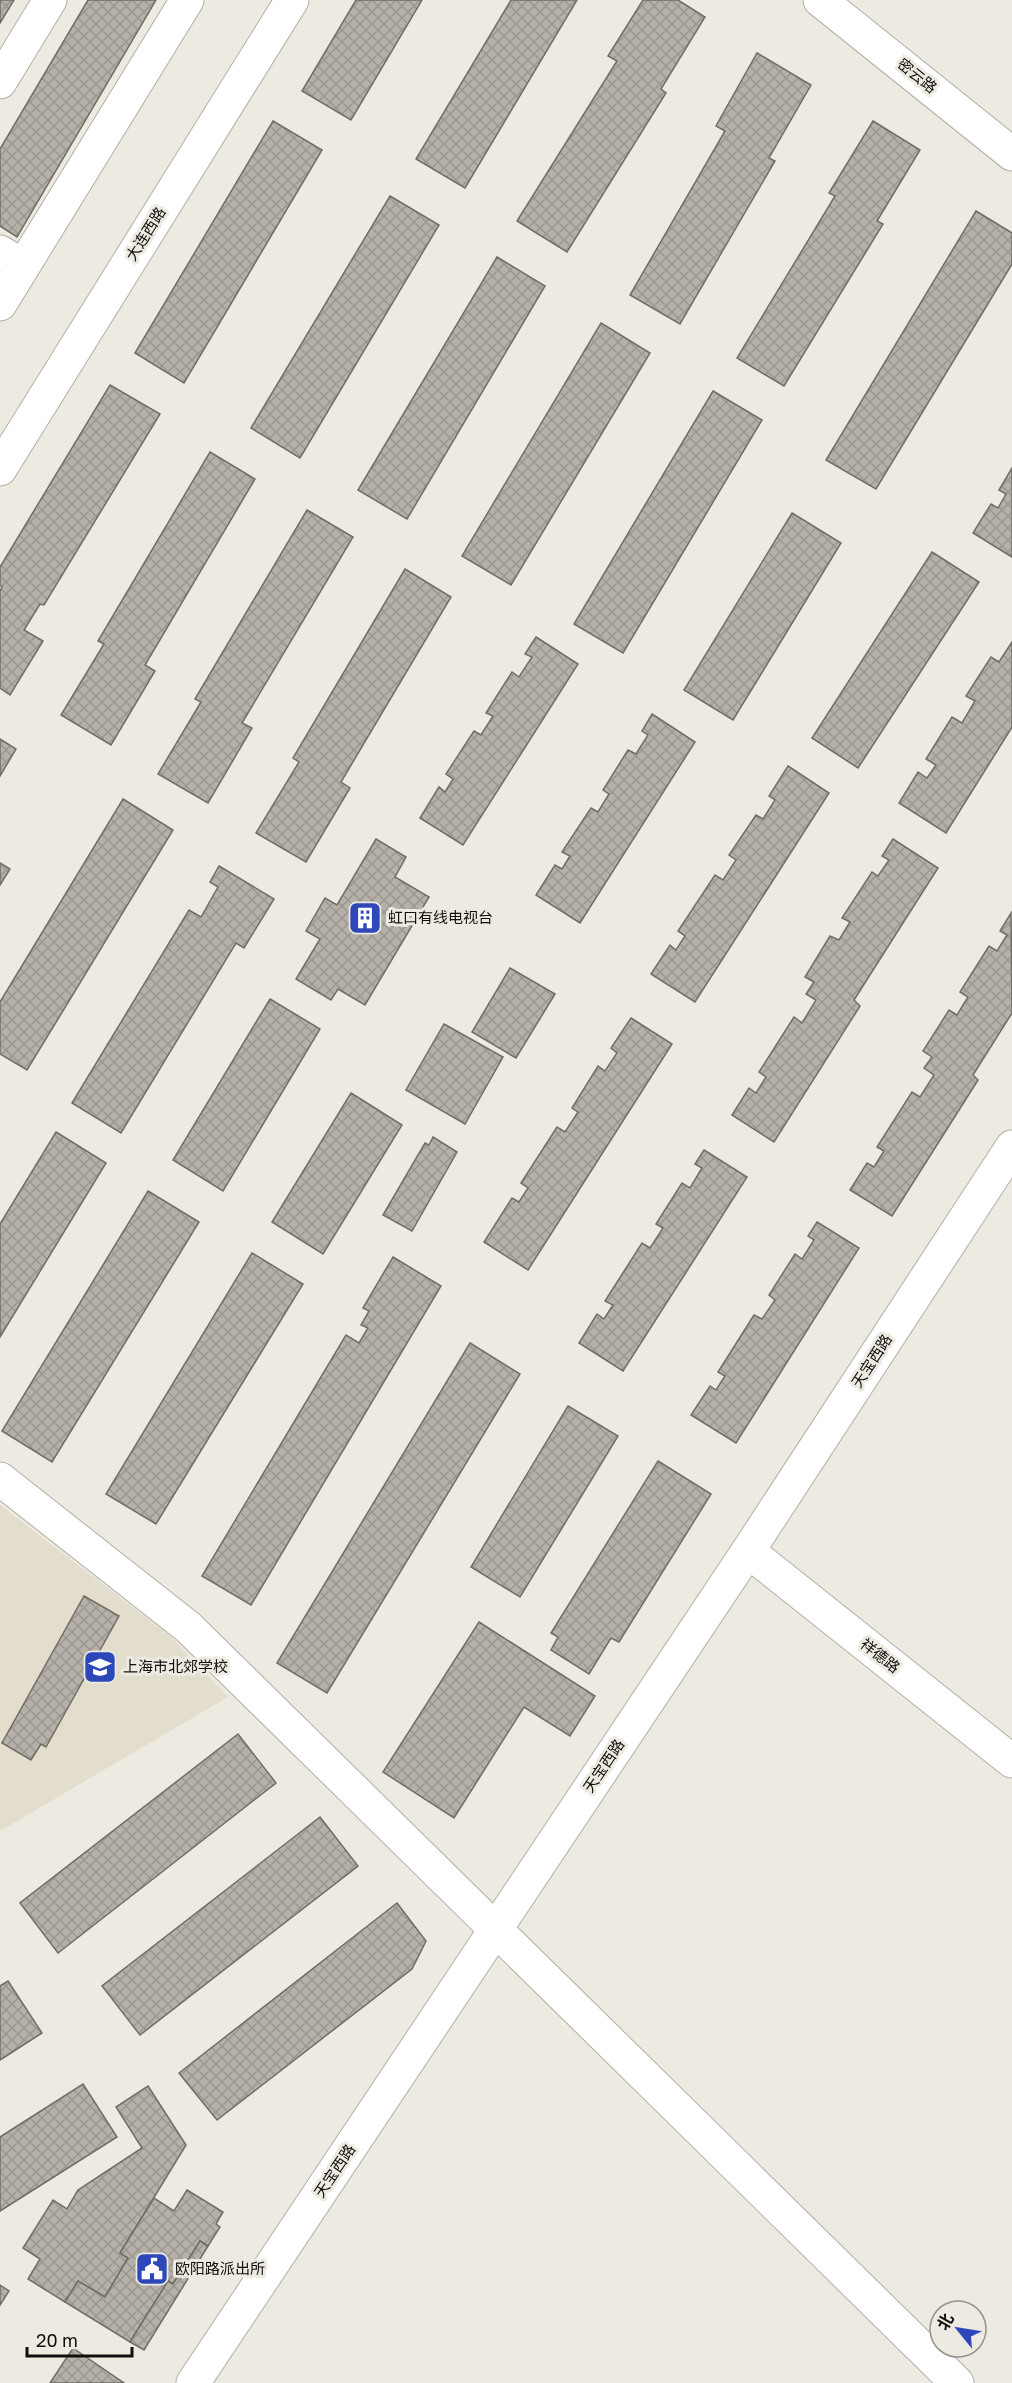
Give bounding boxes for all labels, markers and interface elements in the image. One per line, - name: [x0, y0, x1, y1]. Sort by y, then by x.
- street label: 密云路: [894, 54, 941, 96]
- street label: 大连西路: [122, 203, 169, 264]
- building icon: 虹口有线电视台: [347, 900, 383, 936]
- place label: 虹口有线电视台: [388, 908, 493, 926]
- street label: 天宝西路: [847, 1330, 895, 1391]
- street label: 祥德路: [857, 1634, 904, 1676]
- school or university icon: 上海市北郊学校: [82, 1649, 118, 1685]
- place label: 上海市北郊学校: [123, 1657, 228, 1675]
- street label: 天宝西路: [579, 1736, 627, 1795]
- street label: 天宝西路: [310, 2141, 358, 2200]
- public building icon: 欧阳路派出所: [134, 2251, 170, 2287]
- place label: 欧阳路派出所: [175, 2259, 265, 2277]
- north arrow: [928, 2299, 988, 2359]
- text: 北: [932, 2310, 958, 2333]
- scale bar: [27, 2320, 132, 2358]
- text: 20 m: [36, 2329, 78, 2351]

